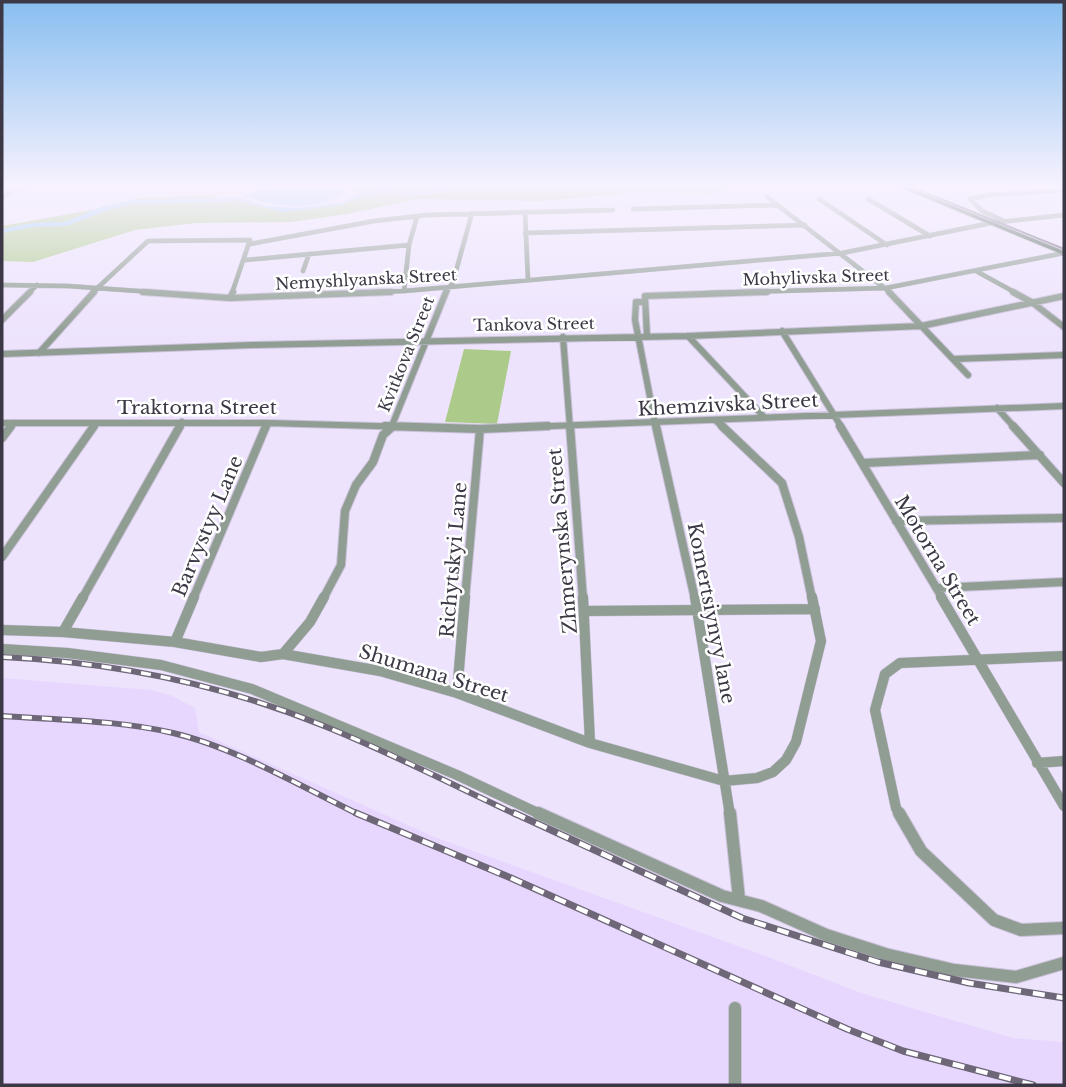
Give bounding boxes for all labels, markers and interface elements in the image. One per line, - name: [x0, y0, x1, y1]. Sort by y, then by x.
- street label: Nemyshlyanska Street: [275, 264, 457, 294]
- street label: Mohylivska Street: [742, 264, 890, 290]
- street label: Kvitkova Street: [374, 293, 438, 415]
- street label: Tankova Street: [473, 313, 595, 335]
- street label: Khemzivska Street: [637, 388, 820, 421]
- street label: Traktorna Street: [117, 396, 278, 419]
- street label: Zhmerynska Street: [543, 446, 582, 635]
- street label: Barvystyy Lane: [167, 452, 248, 600]
- street label: Richytskyi Lane: [435, 481, 472, 639]
- street label: Motorna Street: [890, 491, 986, 630]
- street label: Komertsiynyy lane: [683, 521, 740, 706]
- street label: Shumana Street: [356, 640, 512, 707]

